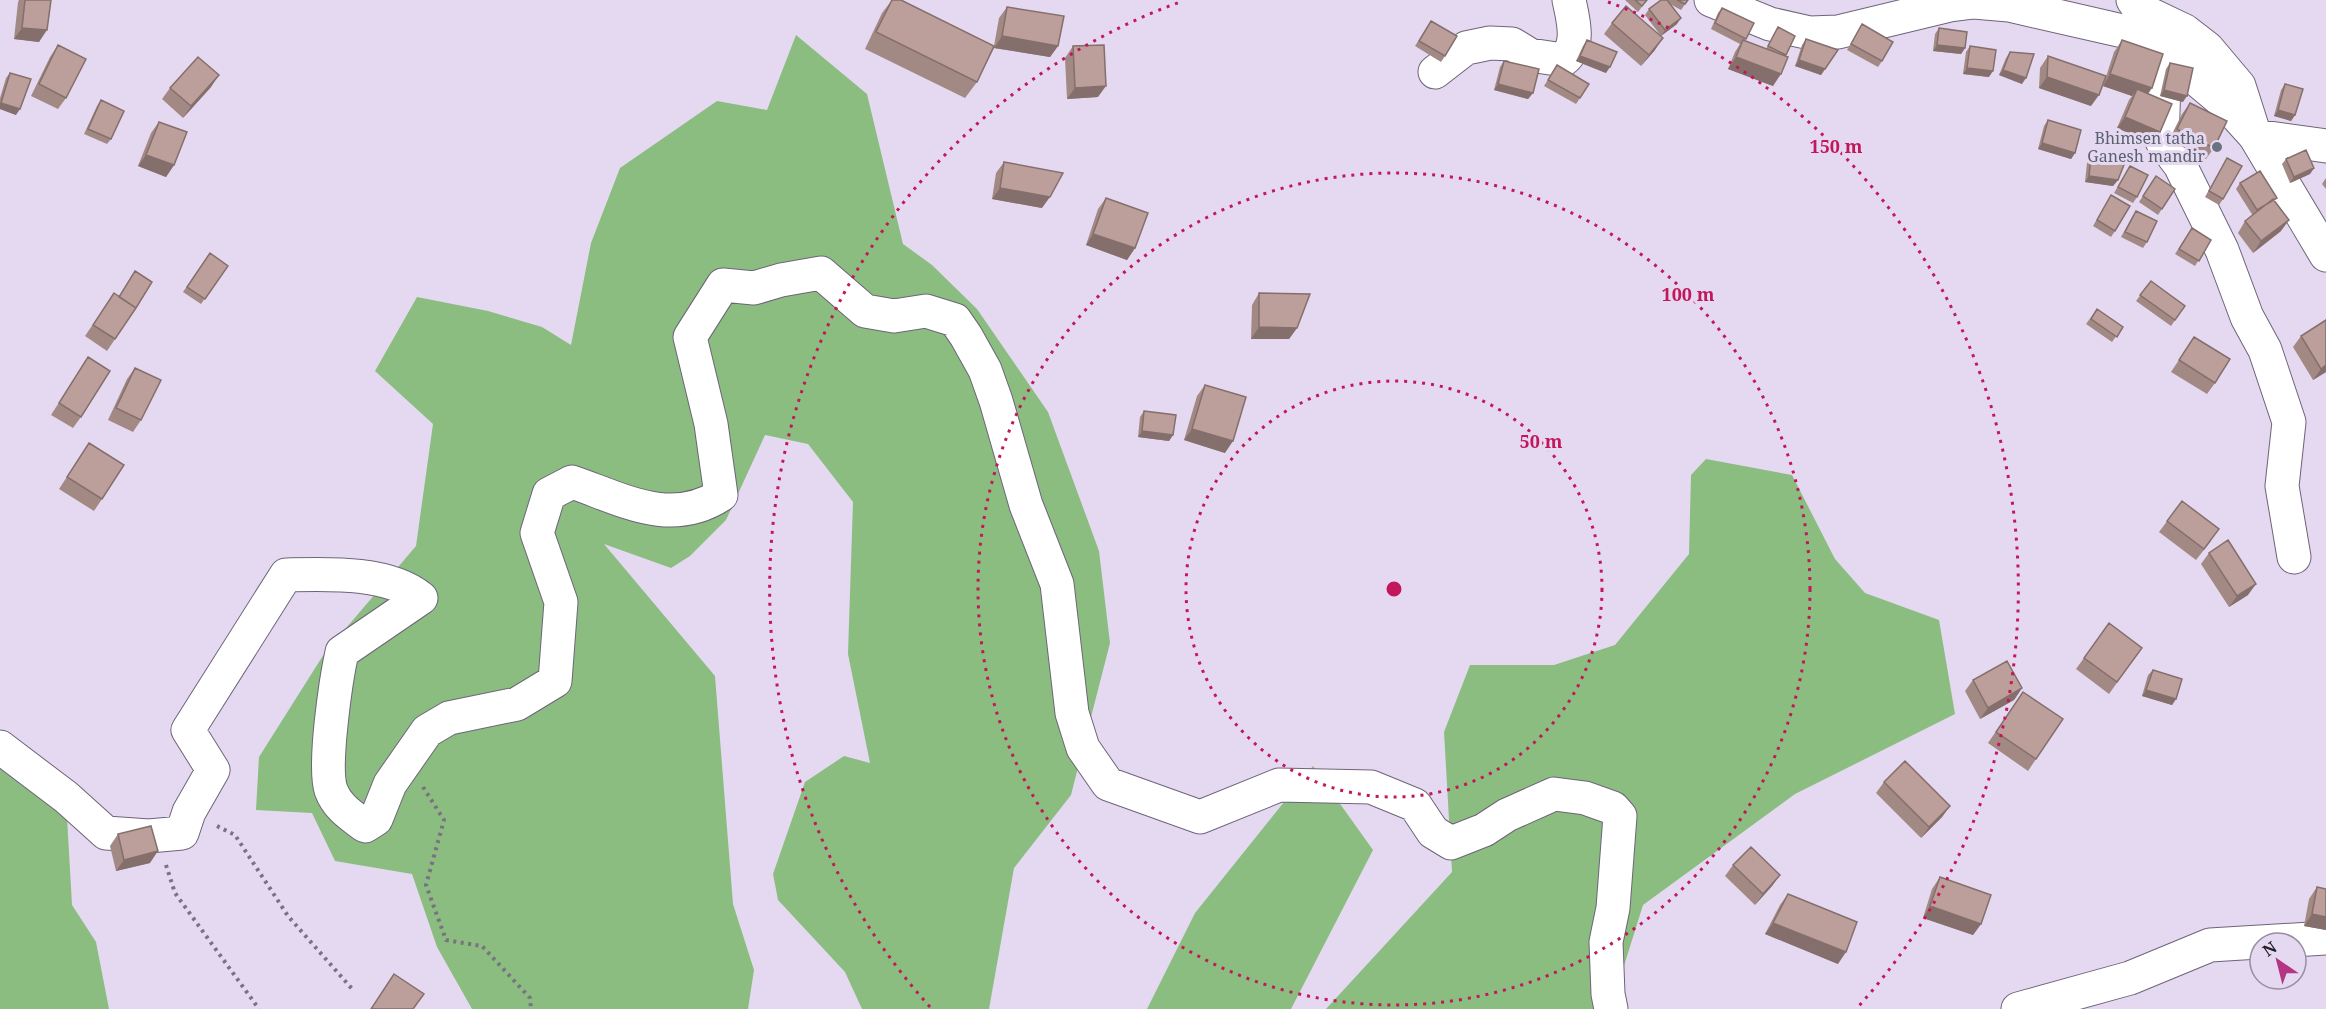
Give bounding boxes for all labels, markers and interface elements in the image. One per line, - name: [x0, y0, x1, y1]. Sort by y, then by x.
- place label: Bhimsen tatha Ganesh mandir: [2087, 127, 2205, 167]
- text: 150 m: [1810, 134, 1863, 158]
- marker: Bhimsen tatha Ganesh mandir: [2210, 140, 2224, 154]
- text: 100 m: [1662, 282, 1715, 306]
- text: 50 m: [1520, 429, 1563, 453]
- centre of rings: [1384, 579, 1404, 599]
- north arrow: [2248, 931, 2308, 991]
- text: N: [2258, 936, 2281, 961]

